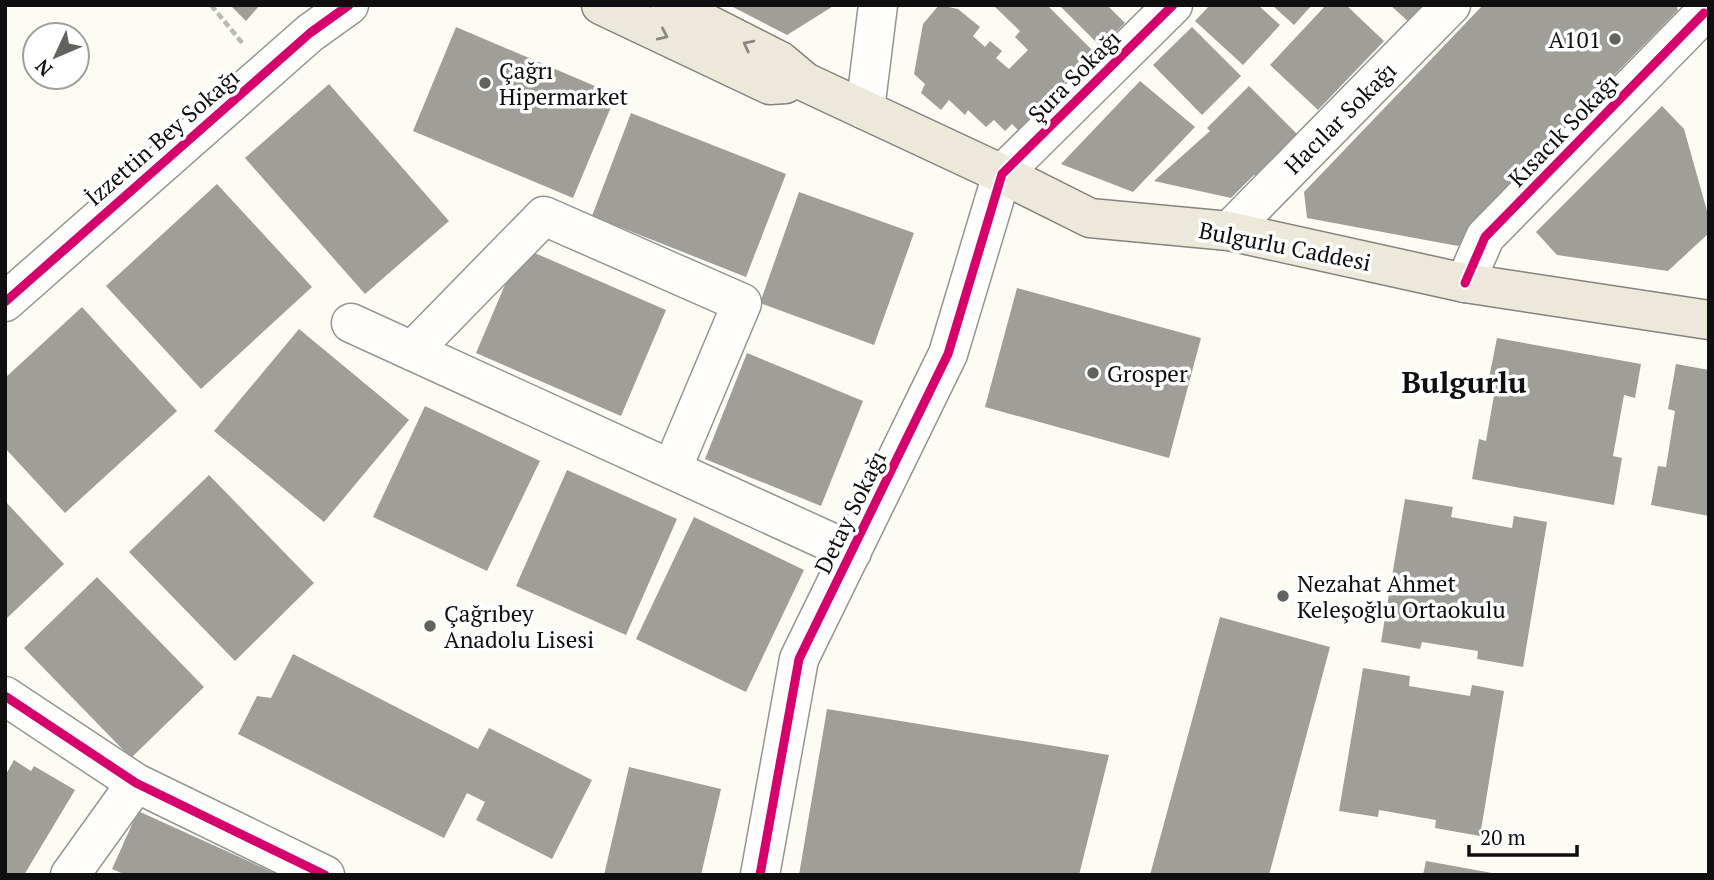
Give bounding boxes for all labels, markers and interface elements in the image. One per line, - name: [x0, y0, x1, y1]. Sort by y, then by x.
- north arrow: [21, 21, 91, 91]
- street label: Şura Sokağı: [1021, 23, 1127, 129]
- place label: A101: [1549, 24, 1601, 55]
- one-way arrow: [656, 26, 668, 40]
- marker: A101: [1607, 31, 1623, 47]
- one-way arrow: [743, 39, 755, 53]
- text: N: [29, 54, 57, 82]
- place label: Çağrı Hipermarket: [499, 55, 629, 112]
- street label: Hacılar Sokağı: [1277, 55, 1403, 181]
- street label: İzzettin Bey Sokağı: [78, 61, 246, 213]
- street label: Kısacık Sokağı: [1501, 67, 1625, 193]
- marker: Çağrı Hipermarket: [477, 75, 493, 91]
- street label: Bulgurlu Caddesi: [1196, 214, 1374, 278]
- place label: Grosper: [1107, 358, 1188, 389]
- district label: Bulgurlu: [1401, 362, 1527, 402]
- marker: Grosper: [1085, 365, 1101, 381]
- street label: Detay Sokağı: [807, 445, 893, 578]
- place label: Nezahat Ahmet Keleşoğlu Ortaokulu: [1297, 568, 1506, 625]
- marker: Nezahat Ahmet Keleşoğlu Ortaokulu: [1275, 588, 1291, 604]
- place label: Çağrıbey Anadolu Lisesi: [444, 598, 594, 655]
- marker: Çağrıbey Anadolu Lisesi: [422, 618, 438, 634]
- scale bar: [1469, 814, 1578, 858]
- text: 20 m: [1480, 823, 1526, 851]

